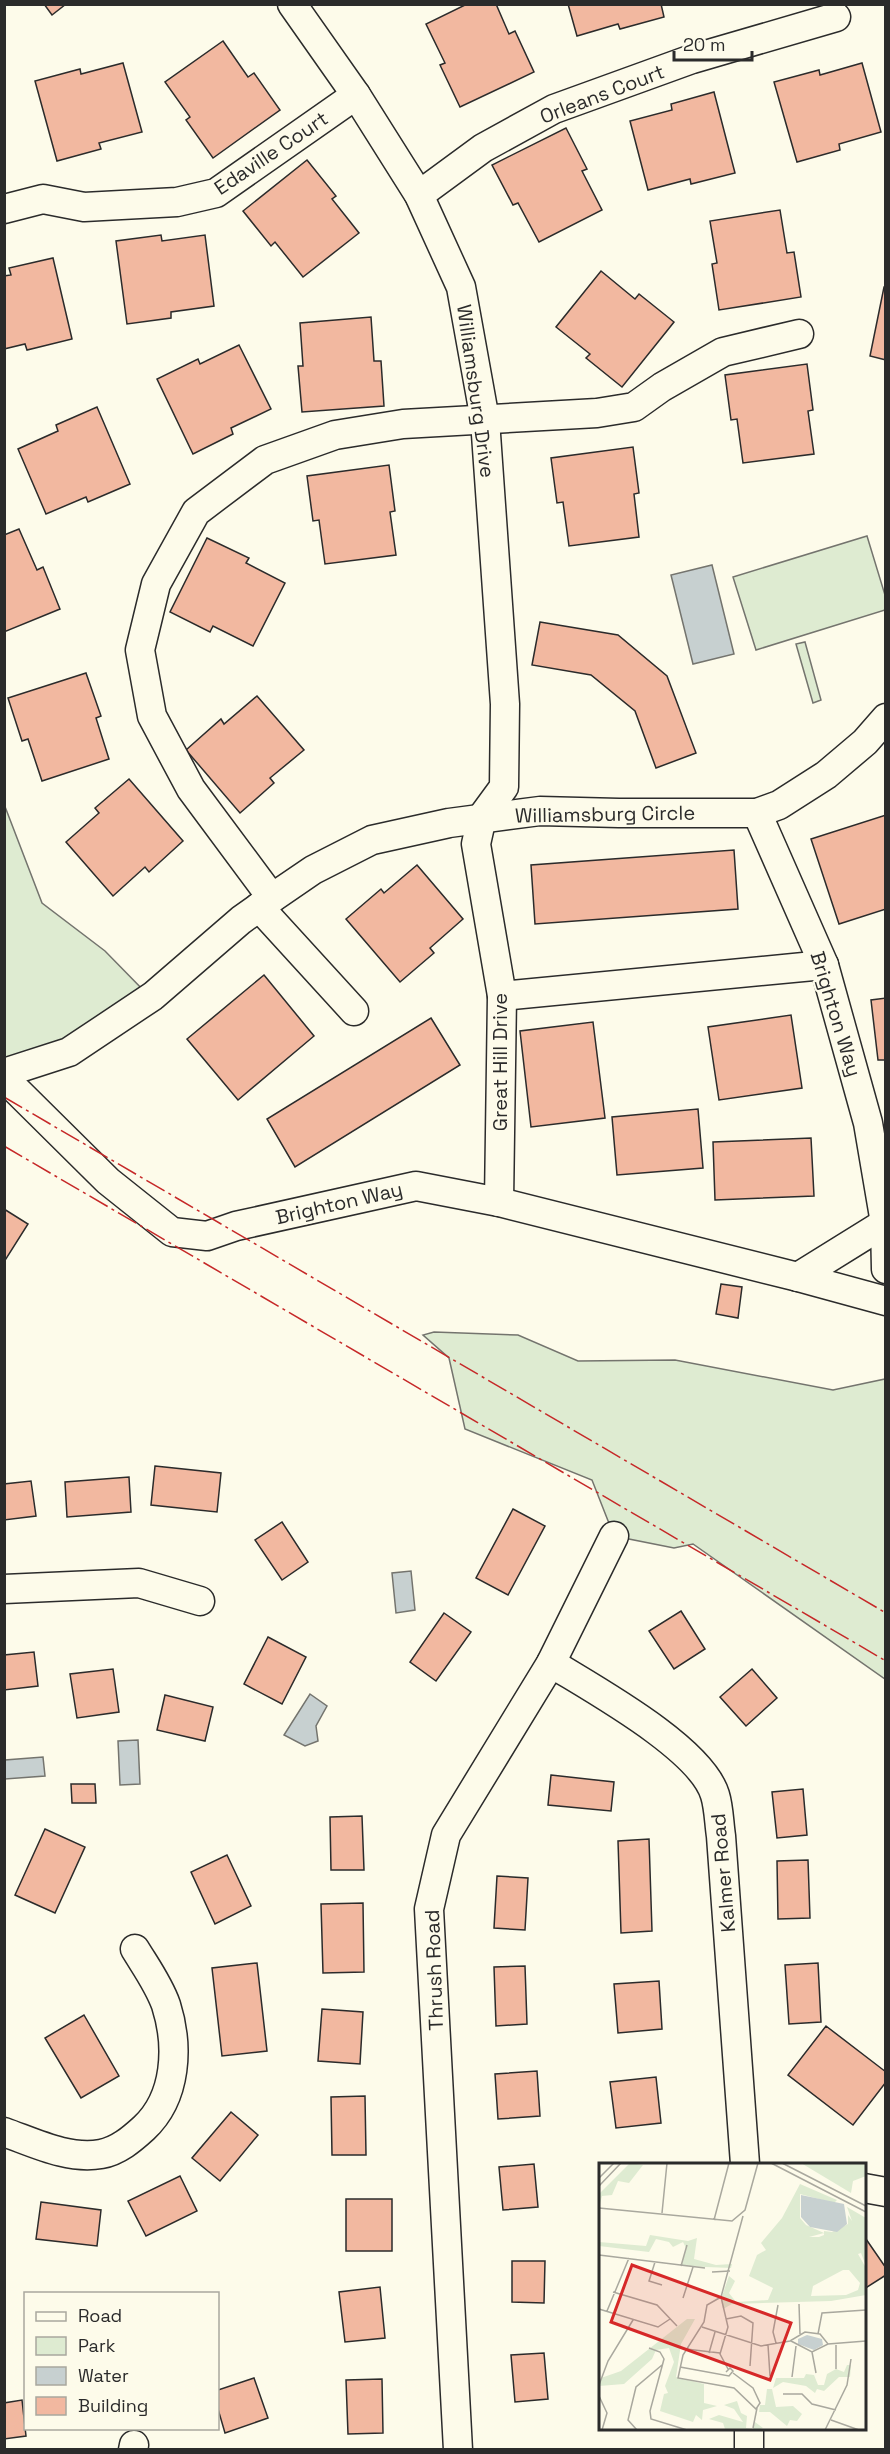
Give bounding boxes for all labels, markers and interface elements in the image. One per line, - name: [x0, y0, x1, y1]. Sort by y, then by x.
- scale bar: [674, 24, 752, 62]
- text: 20 m: [683, 33, 726, 56]
- street label: Orleans Court: [536, 58, 668, 130]
- street label: Edaville Court: [209, 105, 333, 201]
- street label: Williamsburg Drive: [451, 303, 501, 479]
- street label: Williamsburg Circle: [515, 799, 695, 829]
- street label: Brighton Way: [805, 948, 867, 1080]
- street label: Great Hill Drive: [487, 993, 513, 1131]
- street label: Brighton Way: [273, 1176, 405, 1230]
- street label: Kalmer Road: [705, 1812, 741, 1934]
- street label: Thrush Road: [419, 1909, 449, 2031]
- inset map: [599, 2163, 866, 2430]
- legend: [24, 2292, 219, 2430]
- text: Road: [78, 2304, 122, 2327]
- text: Park: [78, 2334, 116, 2357]
- text: Water: [78, 2364, 129, 2387]
- text: Building: [78, 2394, 148, 2417]

